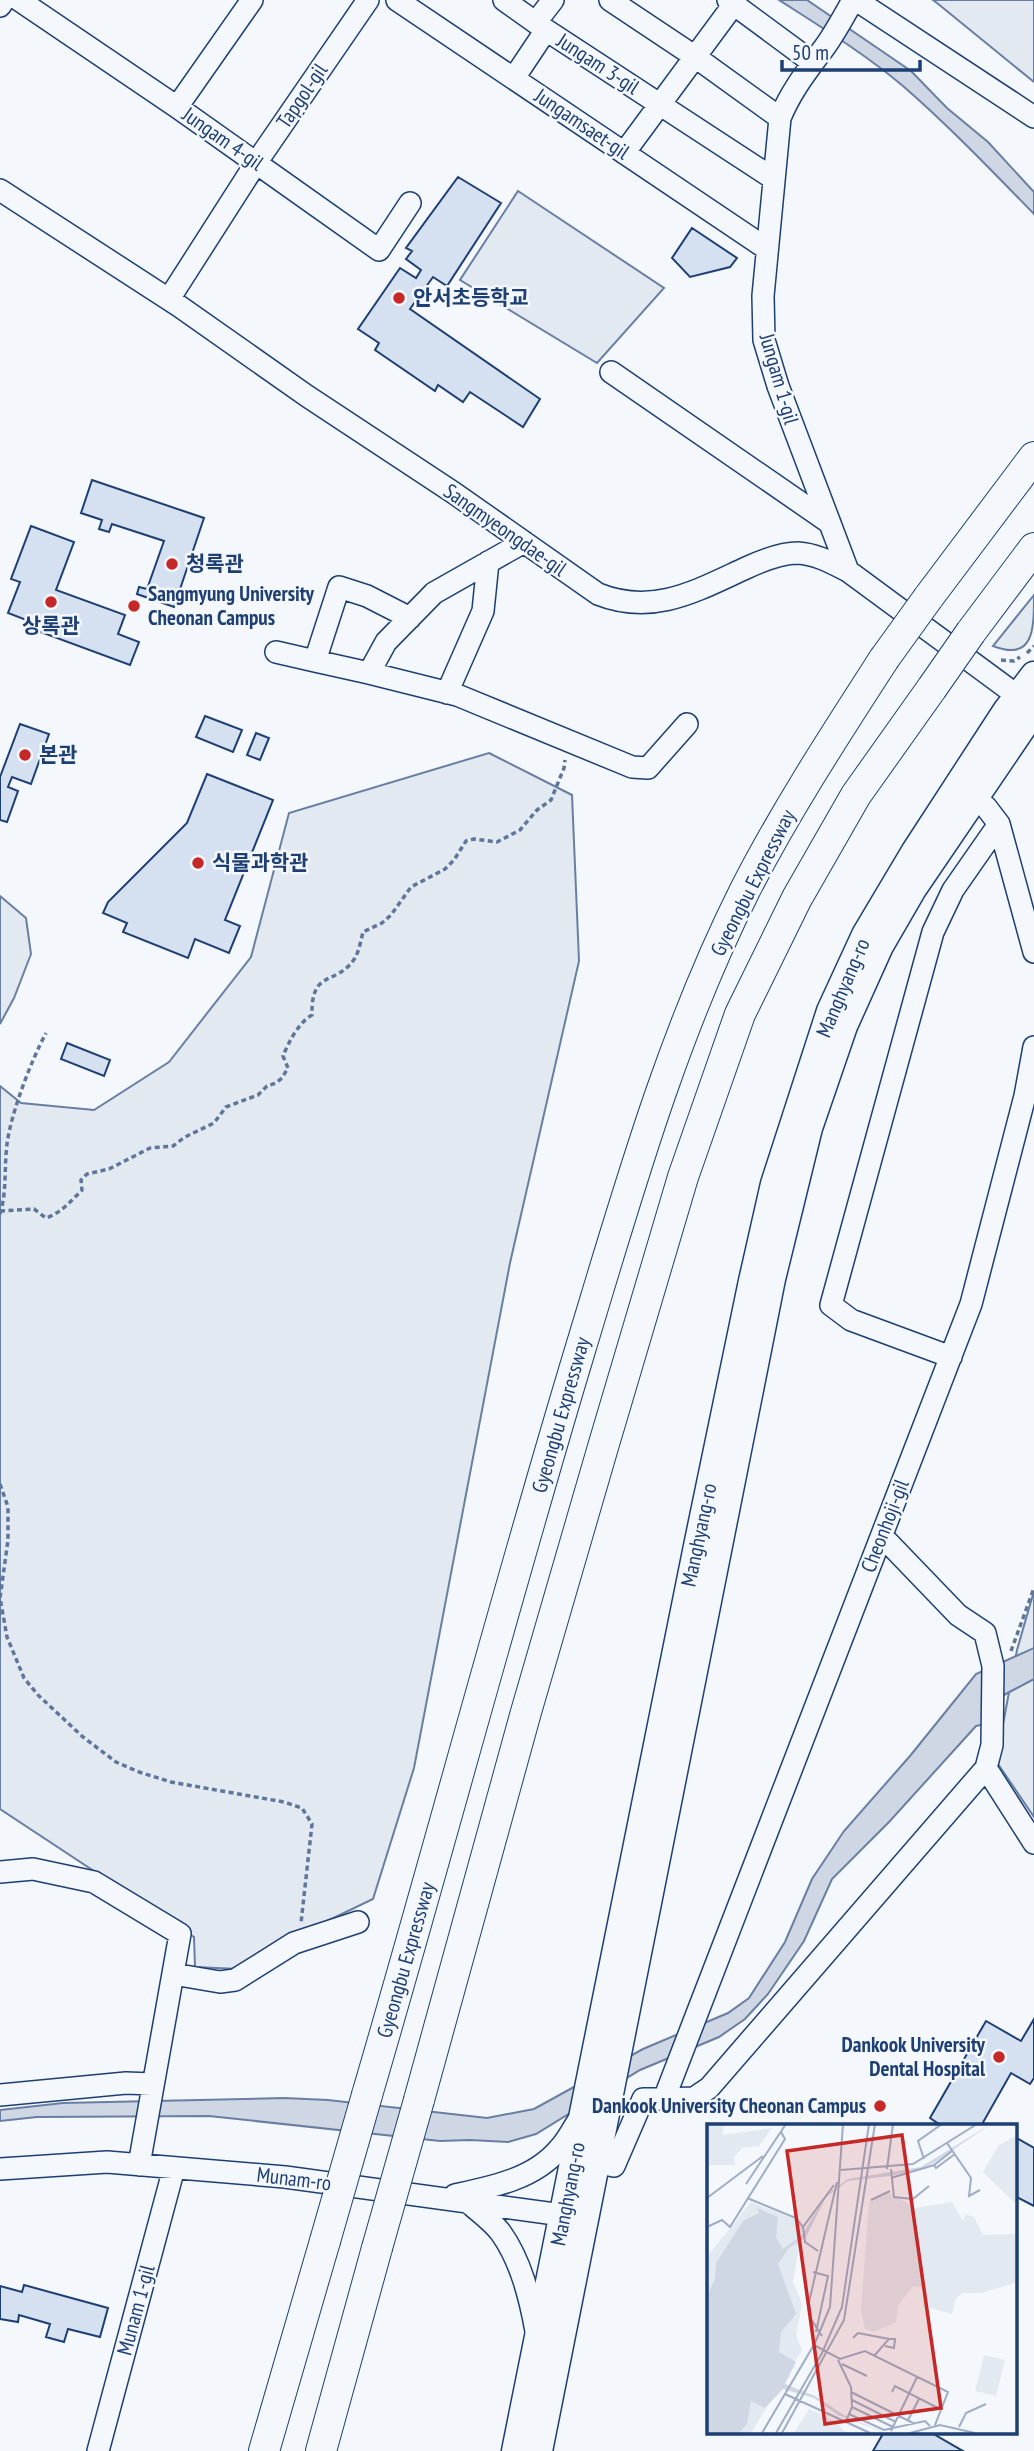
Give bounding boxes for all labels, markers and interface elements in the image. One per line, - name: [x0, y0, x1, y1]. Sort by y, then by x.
- street label: Jungam 3-gil: [551, 26, 645, 100]
- scale bar: [782, 28, 920, 72]
- text: 50 m: [792, 39, 829, 66]
- street label: Tapgol-gil: [270, 58, 333, 133]
- street label: Jungamsaet-gil: [529, 81, 635, 165]
- street label: Jungam 4-gil: [177, 100, 269, 176]
- place label: 안서초등학교: [413, 284, 529, 311]
- marker: 안서초등학교: [391, 290, 407, 306]
- street label: Jungam 1-gil: [753, 329, 805, 427]
- street label: Sangmyeongdae-gil: [439, 477, 572, 582]
- place label: 청록관: [186, 550, 244, 577]
- marker: 청록관: [164, 556, 180, 572]
- place label: Sangmyung University Cheonan Campus: [148, 580, 314, 631]
- marker: 상록관: [43, 594, 59, 610]
- marker: Sangmyung University Cheonan Campus: [126, 598, 142, 614]
- place label: 상록관: [22, 612, 80, 639]
- place label: 본관: [39, 741, 78, 768]
- marker: 본관: [17, 747, 33, 763]
- street label: Gyeongbu Expressway: [704, 805, 801, 961]
- place label: 식물과학관: [212, 849, 309, 876]
- marker: 식물과학관: [190, 855, 206, 871]
- street label: Manghyang-ro: [810, 934, 875, 1041]
- street label: Gyeongbu Expressway: [525, 1334, 596, 1496]
- street label: Cheonhoji-gil: [854, 1475, 915, 1576]
- street label: Manghyang-ro: [674, 1481, 723, 1589]
- street label: Gyeongbu Expressway: [370, 1879, 441, 2041]
- place label: Dankook University Dental Hospital: [842, 2031, 986, 2082]
- marker: Dankook University Dental Hospital: [991, 2049, 1007, 2065]
- place label: Dankook University Cheonan Campus: [592, 2092, 866, 2119]
- marker: Dankook University Cheonan Campus: [872, 2098, 888, 2114]
- inset map: [707, 2124, 1016, 2434]
- street label: Manghyang-ro: [544, 2140, 591, 2248]
- street label: Munam-ro: [255, 2161, 333, 2196]
- street label: Munam 1-gil: [111, 2262, 161, 2358]

